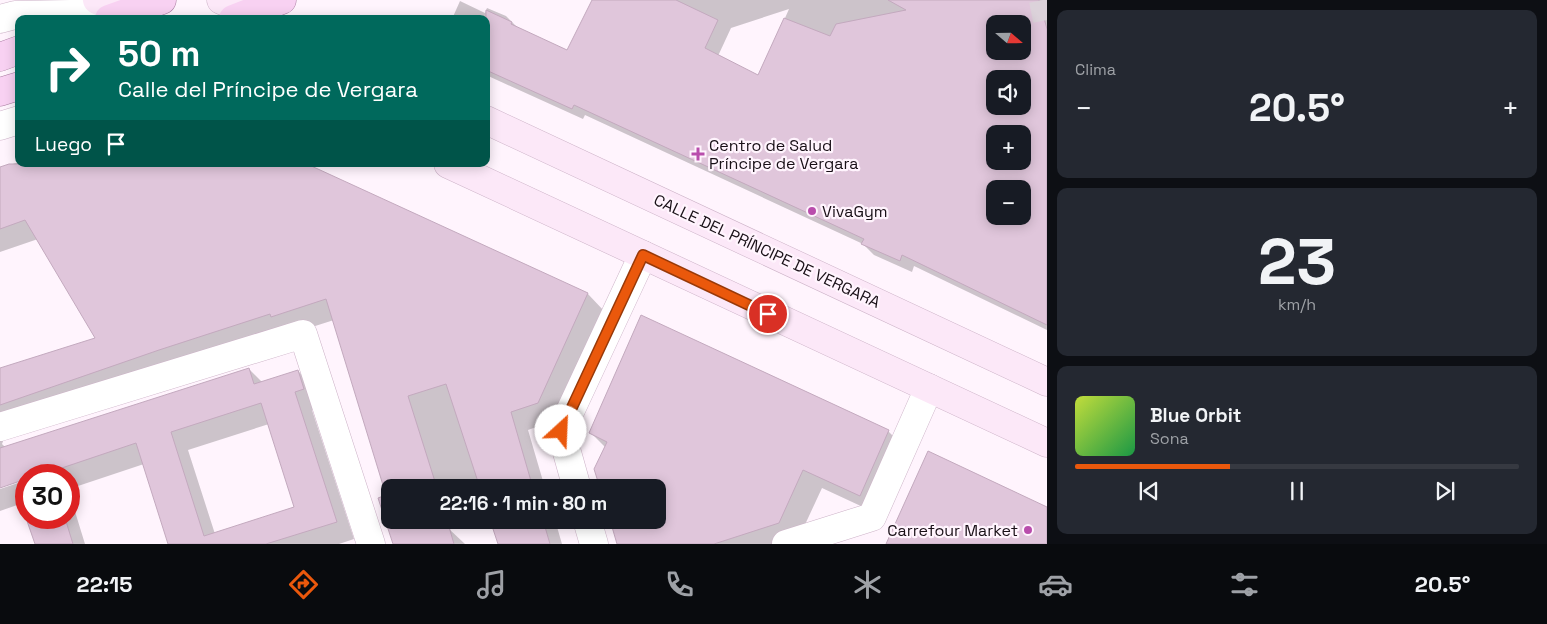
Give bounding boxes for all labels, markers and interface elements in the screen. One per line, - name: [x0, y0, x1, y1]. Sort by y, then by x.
- north arrow: [986, 15, 1031, 60]
- map controls: [986, 15, 1031, 225]
- text: 50 m: [118, 32, 200, 76]
- icon: right: [35, 35, 100, 100]
- text: Clima: [1075, 59, 1116, 80]
- button: sound: [986, 70, 1031, 115]
- text: Calle del Príncipe de Vergara: [118, 75, 418, 103]
- text: 20.5°: [1249, 84, 1345, 132]
- text: −: [1075, 90, 1092, 126]
- text: +: [1502, 90, 1519, 126]
- button: +: [986, 125, 1031, 170]
- icon: arrive: [102, 130, 130, 158]
- text: Luego: [35, 132, 92, 157]
- place label: Centro de Salud Príncipe de Vergara: [709, 135, 858, 174]
- marker: Centro de Salud Príncipe de Vergara: [691, 147, 705, 161]
- button: −: [986, 180, 1031, 225]
- street label: CALLE DEL PRÍNCIPE DE VERGARA: [650, 189, 884, 313]
- place label: VivaGym: [822, 201, 888, 222]
- marker: VivaGym: [806, 205, 818, 217]
- text: 23: [1258, 220, 1336, 303]
- pin: [747, 293, 789, 335]
- text: km/h: [1278, 294, 1316, 315]
- icon: arrive: [754, 300, 782, 328]
- text: Blue Orbit: [1150, 403, 1241, 428]
- position arrow: [534, 404, 586, 456]
- text: Sona: [1150, 428, 1189, 449]
- speed limit sign: 30: [15, 464, 80, 529]
- icon: previous: [1135, 477, 1163, 505]
- icon: pause: [1283, 477, 1311, 505]
- icon: next: [1431, 477, 1459, 505]
- text: 22:16 · 1 min · 80 m: [440, 491, 607, 516]
- place label: Carrefour Market: [887, 520, 1018, 541]
- marker: Carrefour Market: [1022, 524, 1034, 536]
- icon: directions: [286, 567, 321, 602]
- icon: music: [474, 567, 509, 602]
- icon: phone: [662, 567, 697, 602]
- icon: climate: [850, 567, 885, 602]
- icon: car: [1038, 567, 1073, 602]
- icon: filters: [1227, 567, 1262, 602]
- text: 22:15: [77, 570, 132, 598]
- text: 20.5°: [1415, 570, 1470, 598]

